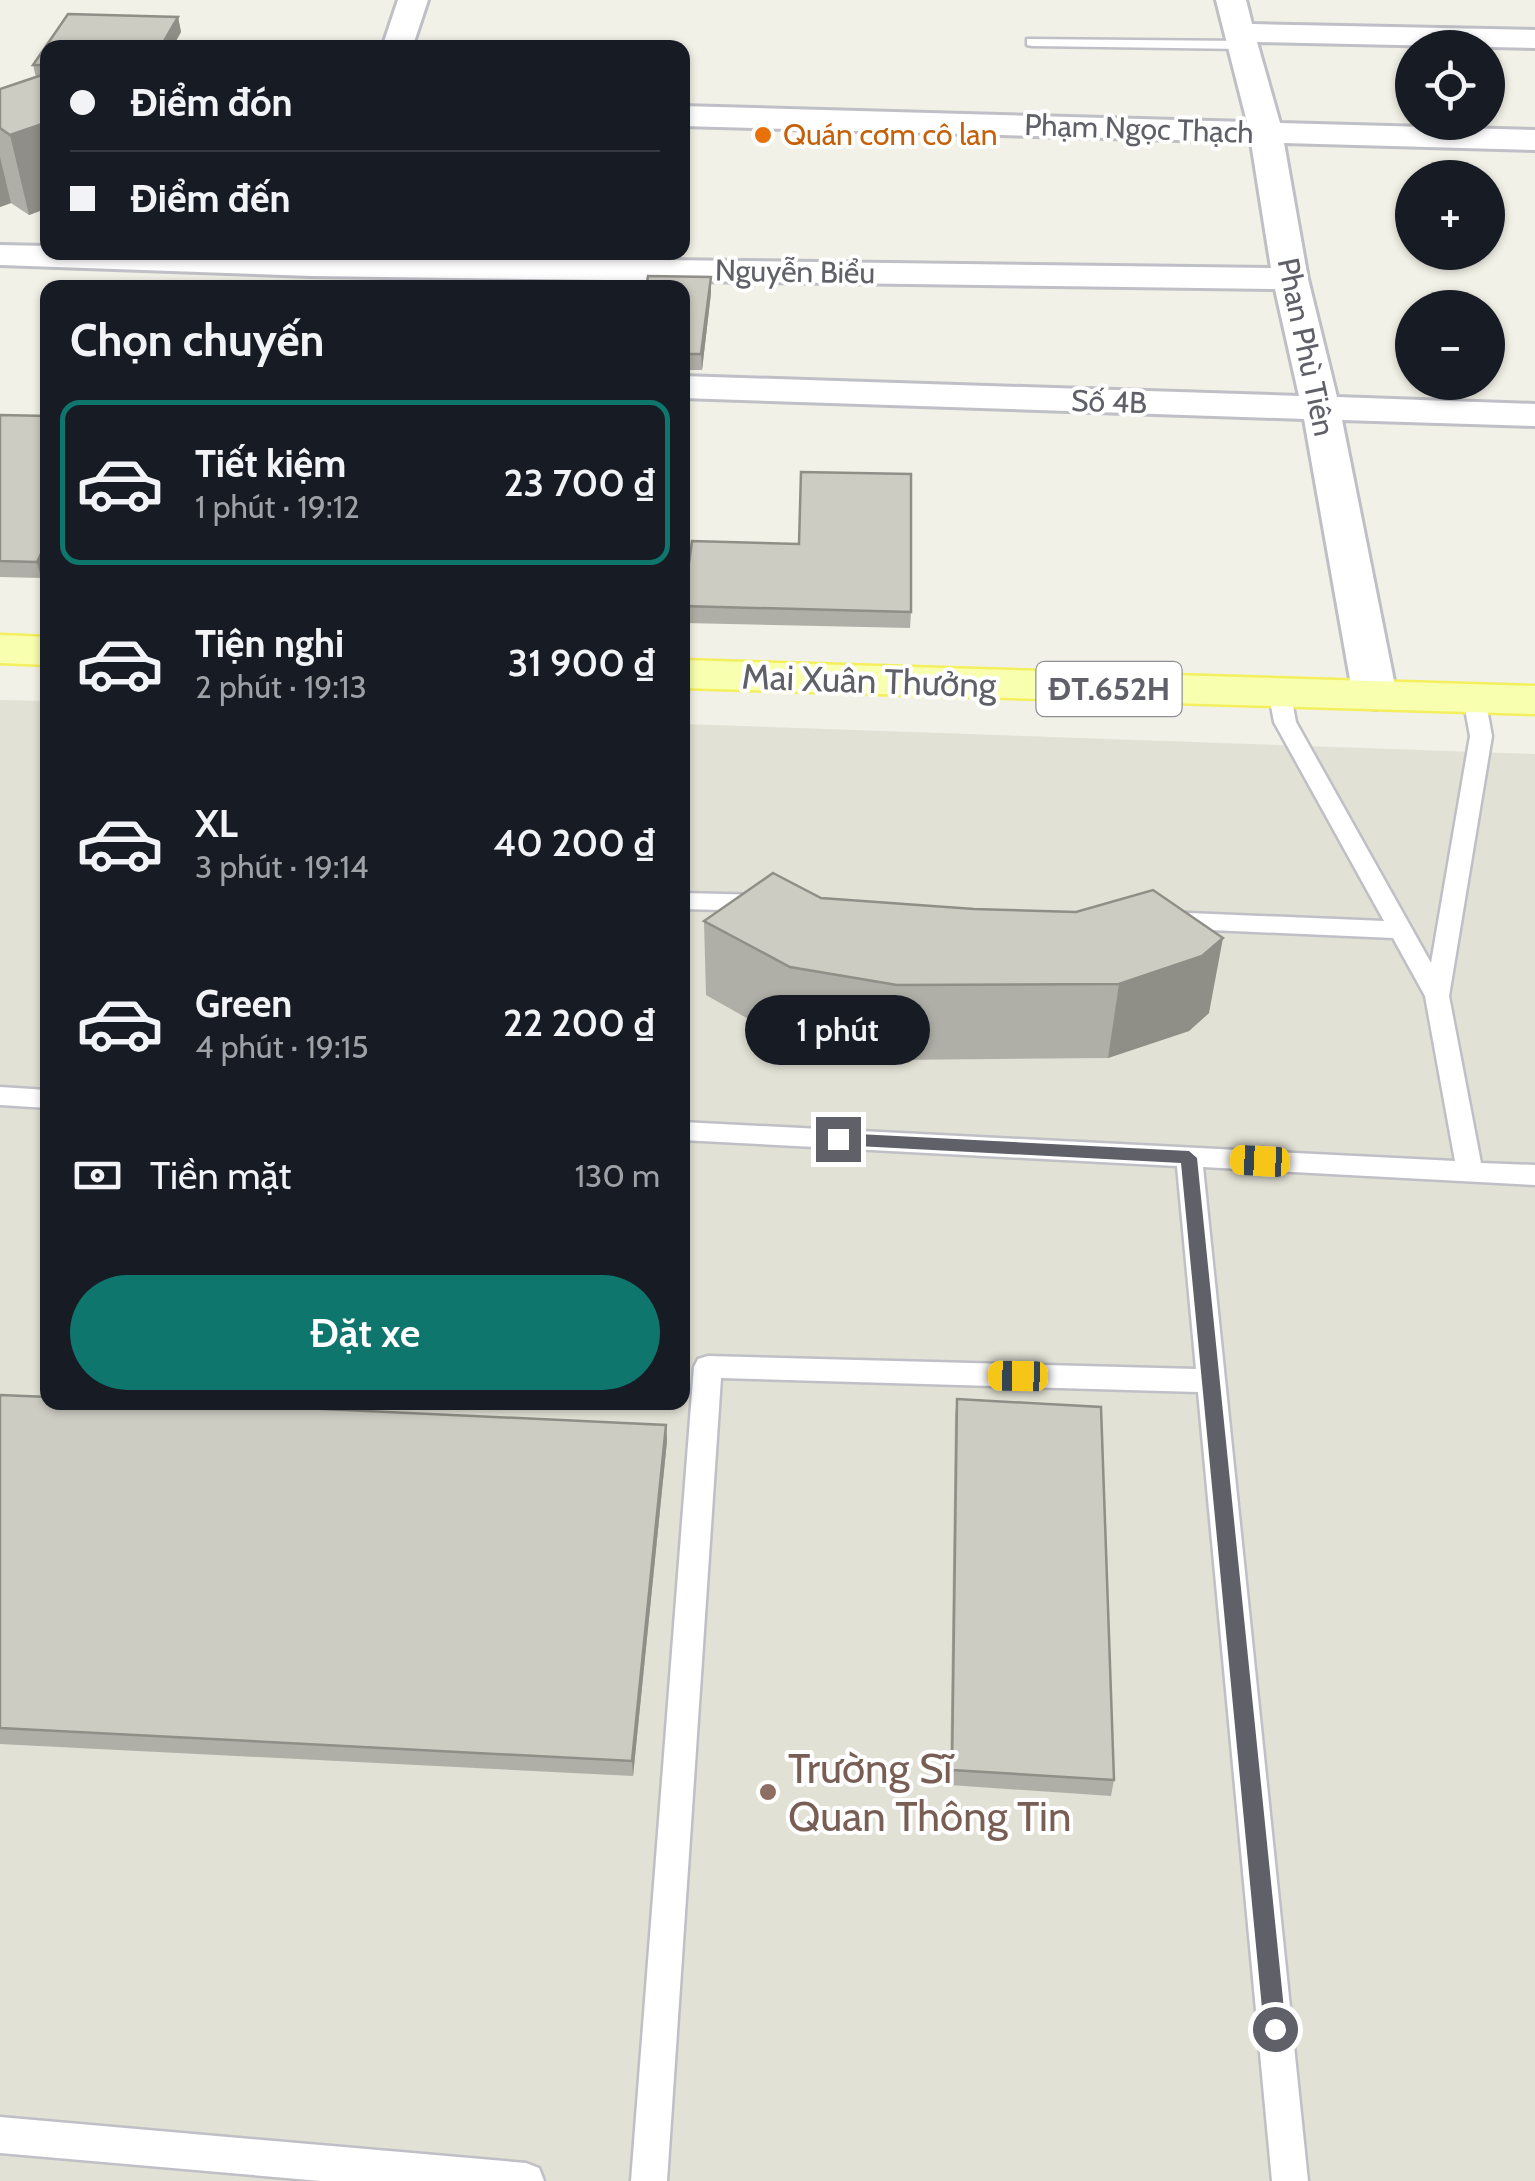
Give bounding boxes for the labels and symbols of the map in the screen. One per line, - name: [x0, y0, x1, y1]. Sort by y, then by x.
- street label: Phạm Ngọc Thạch: [1024, 106, 1254, 151]
- place label: Quán cơm cô lan: [783, 116, 997, 153]
- marker: Quán cơm cô lan: [752, 124, 774, 146]
- street label: Nguyễn Biểu: [715, 252, 875, 291]
- street label: Phan Phù Tiên: [1270, 254, 1343, 439]
- street label: Số 4B: [1070, 382, 1148, 421]
- street label: Mai Xuân Thưởng: [741, 655, 998, 706]
- road number: ĐT.652H: [1036, 662, 1182, 716]
- callout: 1 phút: [746, 994, 930, 1064]
- route end: [816, 1117, 861, 1162]
- car: [1229, 1144, 1291, 1178]
- car: [988, 1360, 1048, 1392]
- place label: Trường Sĩ Quan Thông Tin: [788, 1742, 1071, 1842]
- marker: Trường Sĩ Quan Thông Tin: [757, 1781, 779, 1803]
- route start: [1253, 2007, 1298, 2052]

